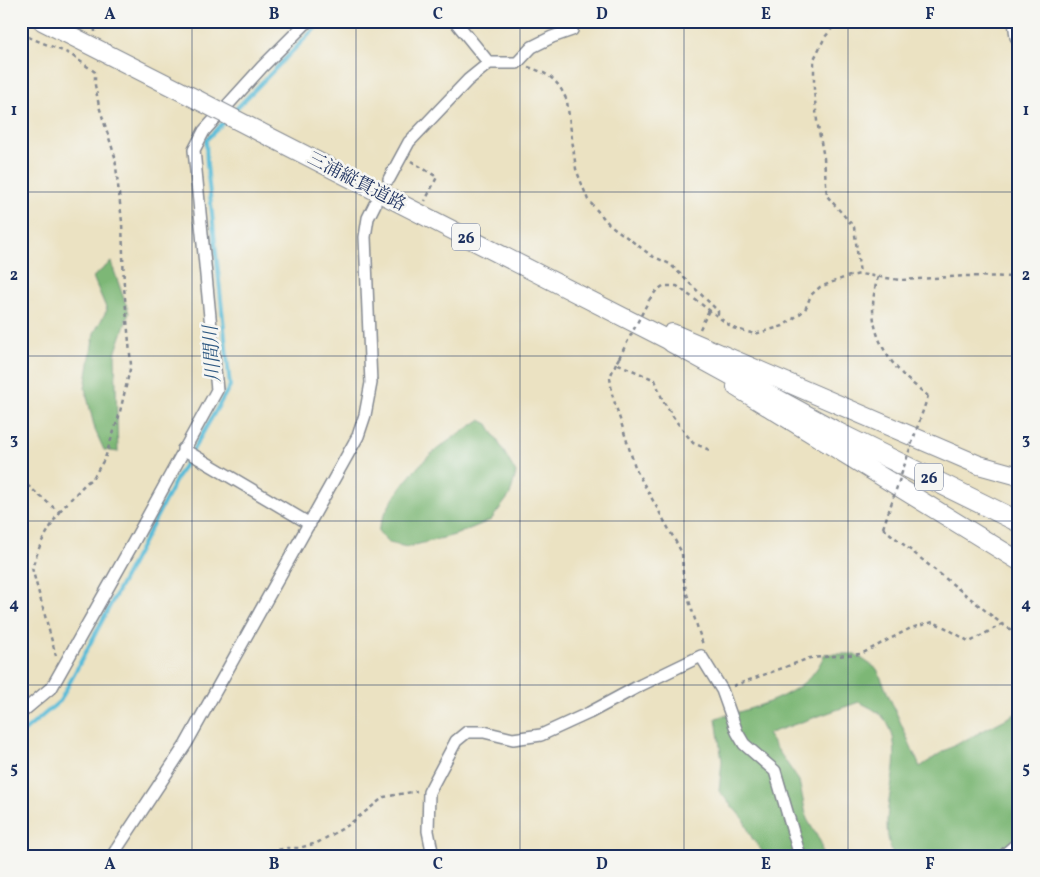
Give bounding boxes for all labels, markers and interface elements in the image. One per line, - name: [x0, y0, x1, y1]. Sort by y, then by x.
- text: A: [104, 4, 116, 26]
- text: B: [269, 4, 280, 26]
- text: C: [433, 4, 443, 26]
- text: D: [596, 4, 608, 26]
- text: E: [761, 4, 771, 26]
- text: F: [925, 4, 935, 26]
- text: 1: [11, 100, 17, 122]
- text: 1: [1023, 100, 1029, 122]
- street label: 三浦縦貫道路: [303, 147, 410, 218]
- road number: 26: [452, 223, 480, 250]
- text: 2: [10, 265, 18, 287]
- text: 2: [1022, 265, 1030, 287]
- water label: 川間川: [198, 323, 227, 383]
- text: 3: [10, 429, 18, 451]
- text: 3: [1022, 429, 1030, 451]
- road number: 26: [915, 464, 943, 491]
- text: 4: [9, 594, 19, 616]
- text: 4: [1021, 594, 1031, 616]
- text: 5: [10, 758, 18, 780]
- text: 5: [1022, 758, 1030, 780]
- text: A: [104, 854, 116, 876]
- text: B: [269, 854, 280, 876]
- text: C: [433, 854, 443, 876]
- text: D: [596, 854, 608, 876]
- text: E: [761, 854, 771, 876]
- text: F: [925, 854, 935, 876]

